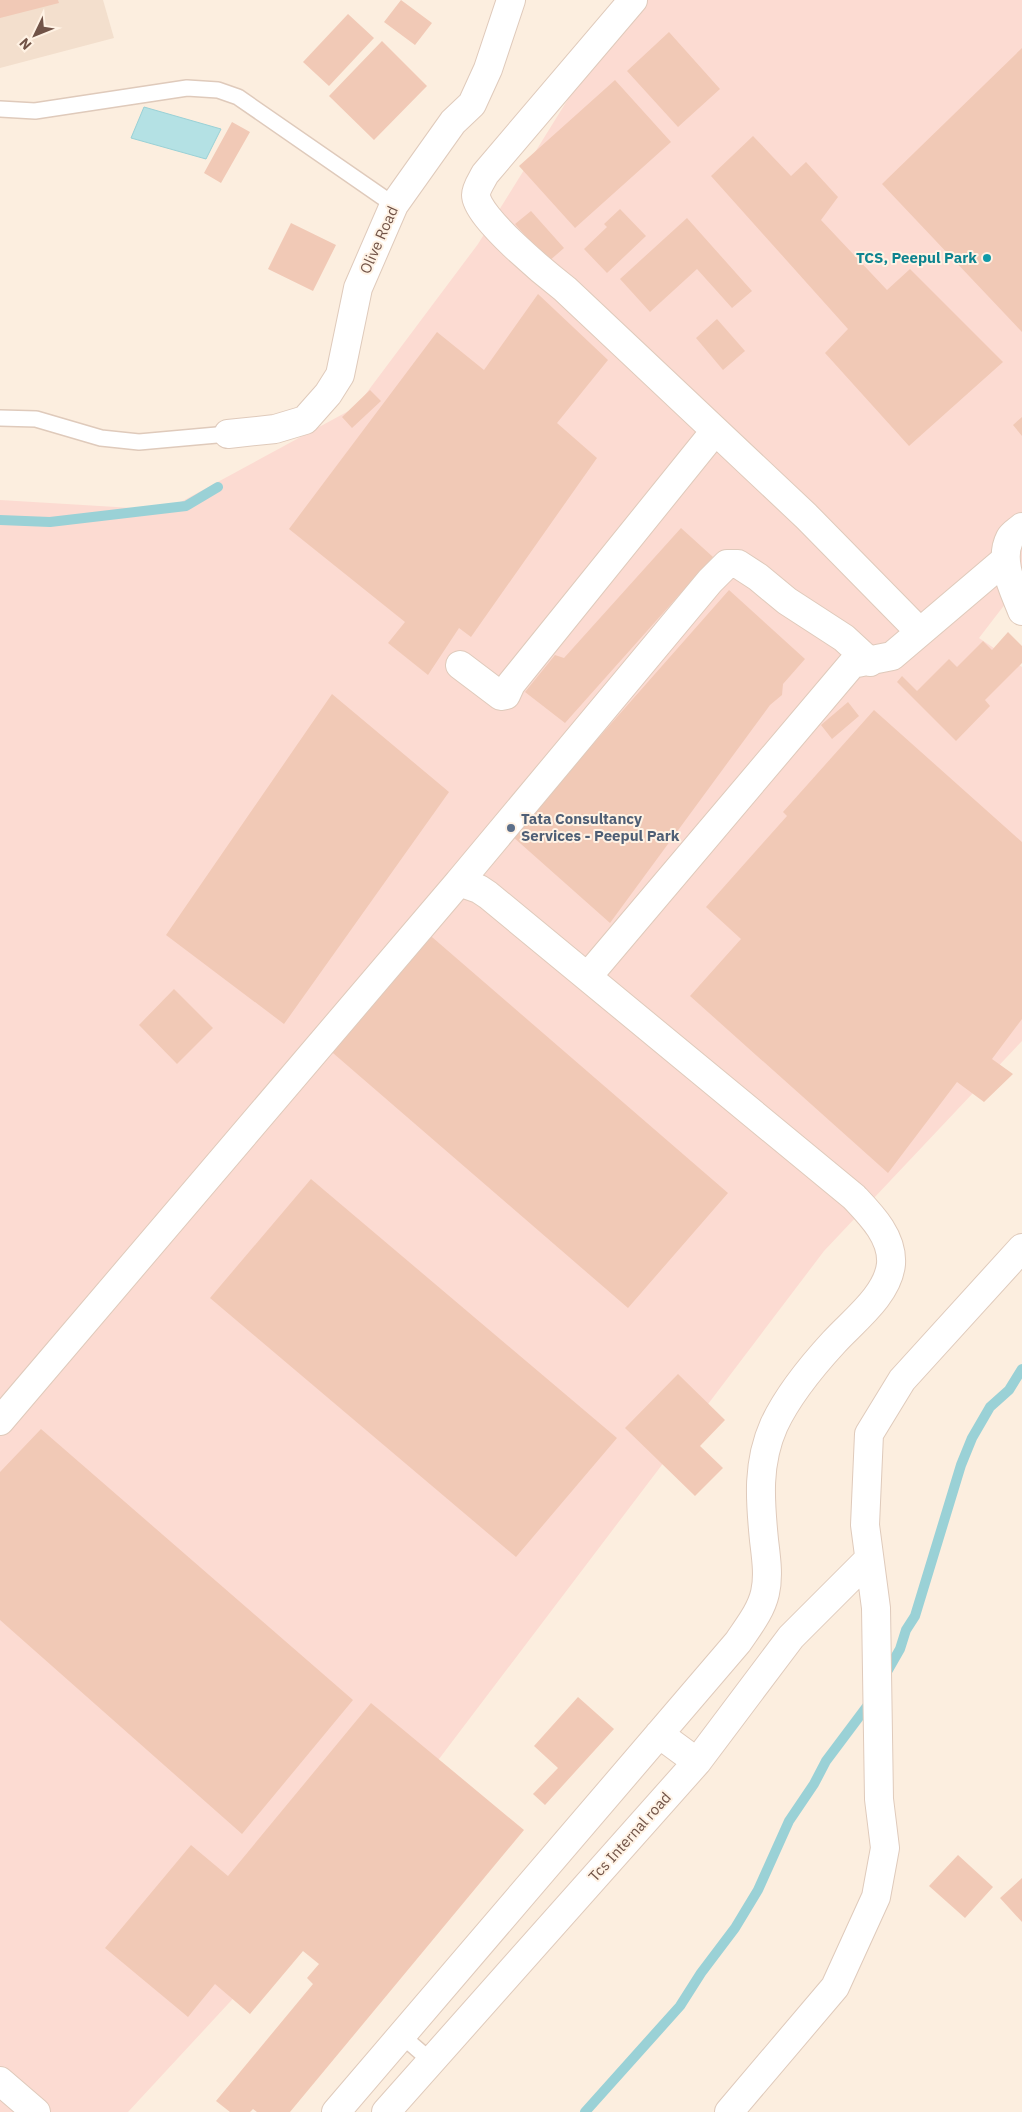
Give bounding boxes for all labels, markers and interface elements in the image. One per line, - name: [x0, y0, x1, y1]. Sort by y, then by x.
- north arrow: [10, 10, 60, 60]
- text: N: [15, 34, 36, 54]
- street label: Olive Road: [355, 203, 402, 277]
- place label: TCS, Peepul Park: [856, 248, 977, 267]
- marker: TCS, Peepul Park: [981, 252, 993, 264]
- place label: Tata Consultancy Services - Peepul Park: [521, 809, 680, 845]
- marker: Tata Consultancy Services - Peepul Park: [505, 822, 517, 834]
- street label: Tcs Internal road: [584, 1788, 675, 1885]

